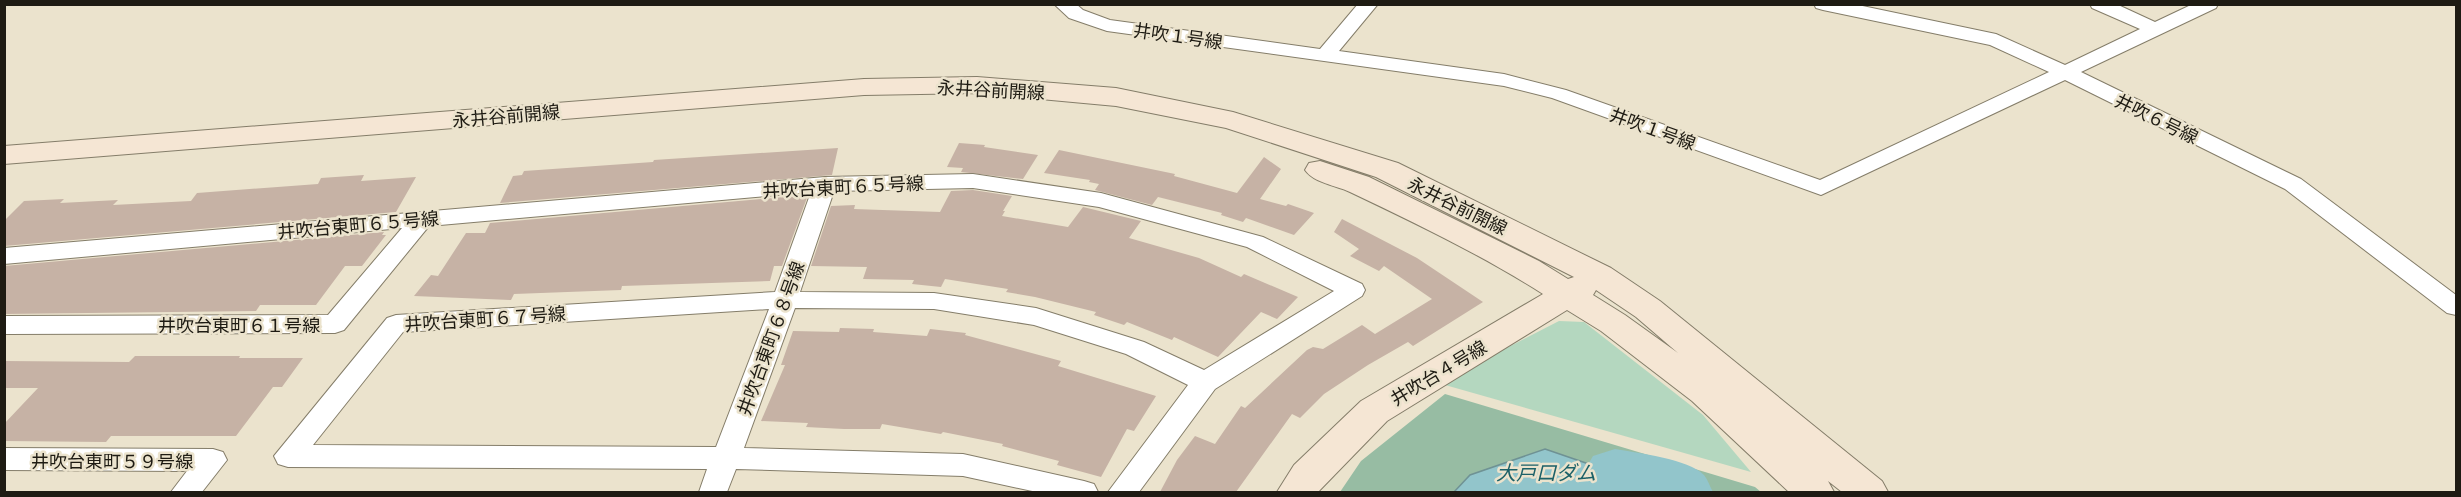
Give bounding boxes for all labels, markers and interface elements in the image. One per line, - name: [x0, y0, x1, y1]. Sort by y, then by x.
- street label: 井吹１号線: [1132, 15, 1224, 55]
- street label: 永井谷前開線: [936, 73, 1046, 105]
- street label: 井吹６号線: [2111, 86, 2203, 150]
- street label: 永井谷前開線: [451, 97, 561, 133]
- street label: 井吹１号線: [1606, 100, 1700, 156]
- street label: 井吹台東町６５号線: [761, 168, 925, 204]
- street label: 永井谷前開線: [1404, 169, 1512, 241]
- street label: 井吹台東町６５号線: [276, 203, 440, 245]
- street label: 井吹台東町６８号線: [730, 257, 810, 419]
- street label: 井吹台東町６７号線: [403, 299, 567, 337]
- street label: 井吹台東町６１号線: [158, 311, 320, 338]
- street label: 井吹台４号線: [1385, 333, 1491, 411]
- street label: 井吹台東町５９号線: [31, 447, 193, 474]
- water label: 大戸口ダム: [1496, 456, 1596, 486]

